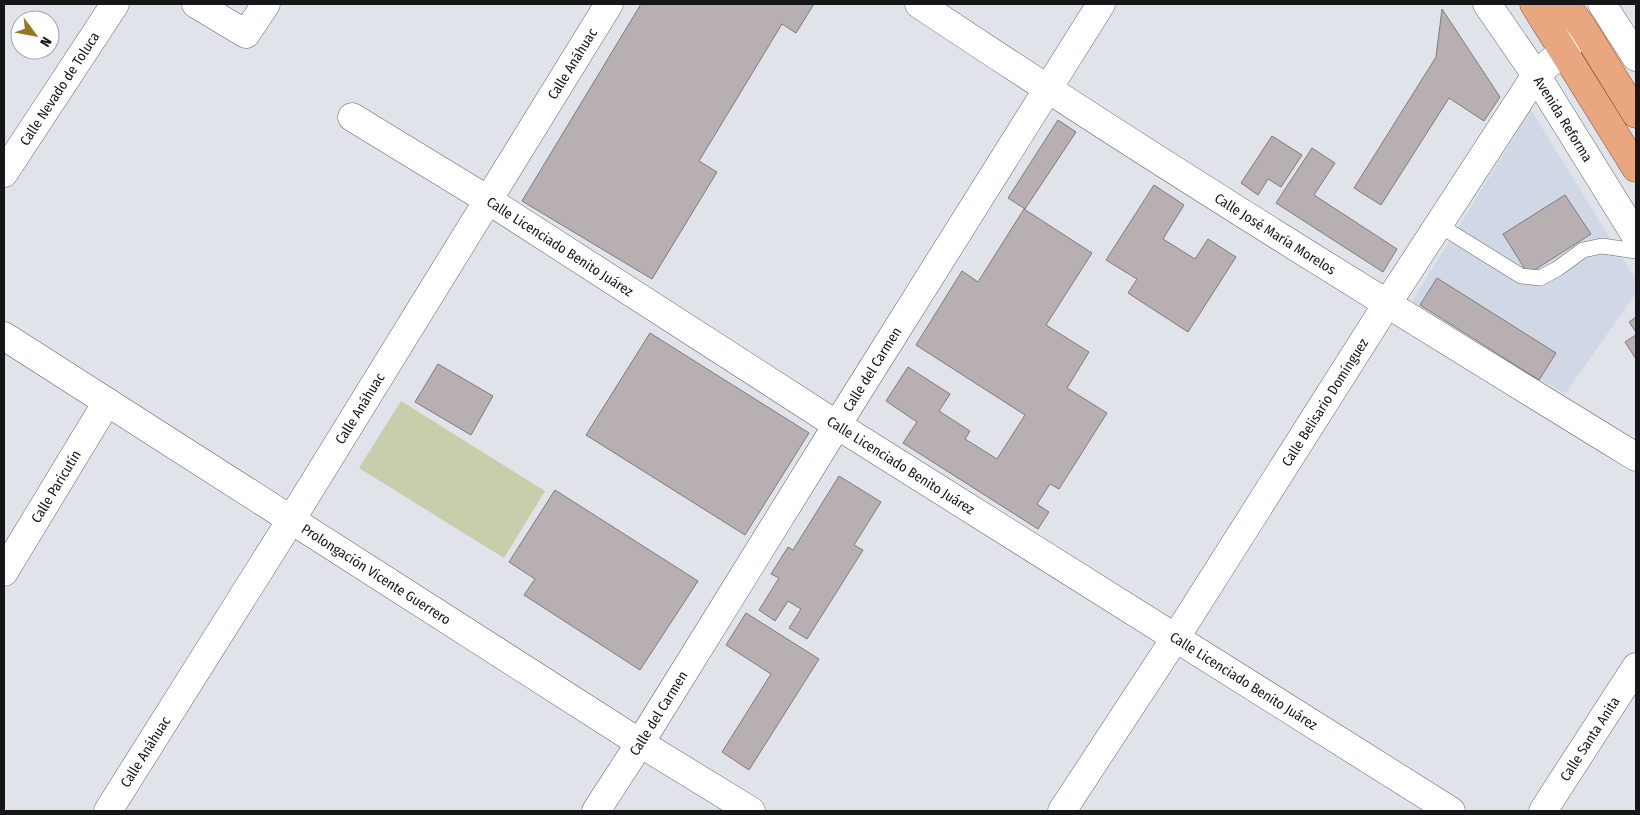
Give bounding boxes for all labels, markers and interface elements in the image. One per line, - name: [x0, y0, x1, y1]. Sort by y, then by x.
- north arrow: [10, 10, 60, 60]
- street label: Calle Anáhuac: [544, 25, 601, 102]
- street label: Calle Nevado de Toluca: [16, 28, 102, 148]
- street label: Avenida Reforma: [1530, 73, 1596, 165]
- street label: Calle José María Morelos: [1212, 189, 1339, 278]
- street label: Calle Licenciado Benito Juárez: [483, 193, 637, 300]
- street label: Calle del Carmen: [839, 324, 905, 415]
- street label: Calle Belisario Domínguez: [1278, 335, 1372, 469]
- street label: Calle Anáhuac: [331, 370, 388, 447]
- street label: Calle Licenciado Benito Juárez: [824, 412, 978, 518]
- street label: Calle Paricutín: [27, 447, 84, 526]
- street label: Prolongación Vicente Guerrero: [298, 520, 454, 628]
- street label: Calle Licenciado Benito Juárez: [1167, 628, 1321, 734]
- street label: Calle del Carmen: [626, 668, 691, 759]
- street label: Calle Santa Anita: [1556, 693, 1623, 784]
- street label: Calle Anáhuac: [117, 713, 174, 790]

